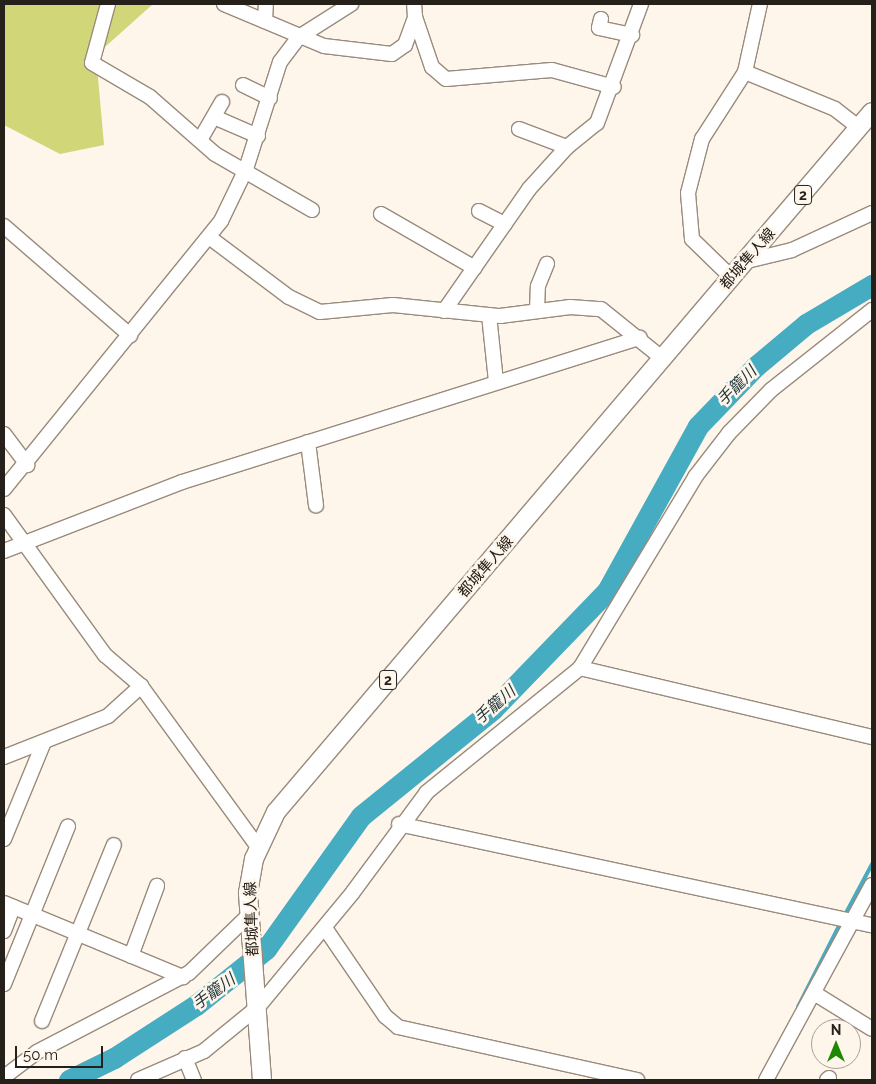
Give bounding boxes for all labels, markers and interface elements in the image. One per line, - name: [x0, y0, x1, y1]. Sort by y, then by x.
- road number: 2: [793, 184, 813, 206]
- street label: 都城隼人線: [717, 225, 779, 293]
- water label: 手籠川: [713, 362, 761, 410]
- street label: 都城隼人線: [455, 533, 517, 601]
- road number: 2: [378, 668, 398, 692]
- water label: 手籠川: [471, 682, 519, 728]
- street label: 都城隼人線: [242, 881, 262, 957]
- water label: 手籠川: [189, 970, 239, 1014]
- north arrow: [811, 1019, 861, 1069]
- text: N: [831, 1022, 841, 1038]
- scale bar: [18, 1036, 105, 1068]
- text: 50 m: [23, 1046, 58, 1064]

